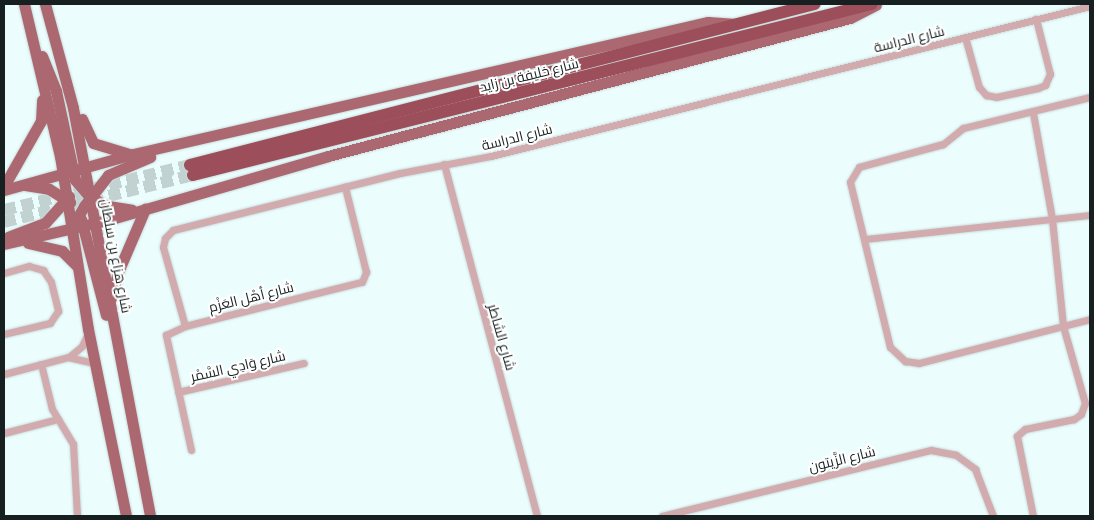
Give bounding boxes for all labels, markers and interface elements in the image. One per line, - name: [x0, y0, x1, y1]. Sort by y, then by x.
- street label: شارع الدراسة: [872, 22, 946, 56]
- street label: شارع خليفة بن زايد: [478, 55, 580, 95]
- street label: شارع الدراسة: [480, 120, 554, 154]
- street label: شارع هزاع بن سلطان: [97, 197, 135, 315]
- street label: شارع أهْل العَزْم: [207, 278, 295, 316]
- street label: شارع الشاطر: [484, 302, 520, 372]
- street label: شارع وَادِي السَّمْر: [189, 347, 287, 385]
- street label: شارع الزَّيتون: [807, 443, 877, 475]

